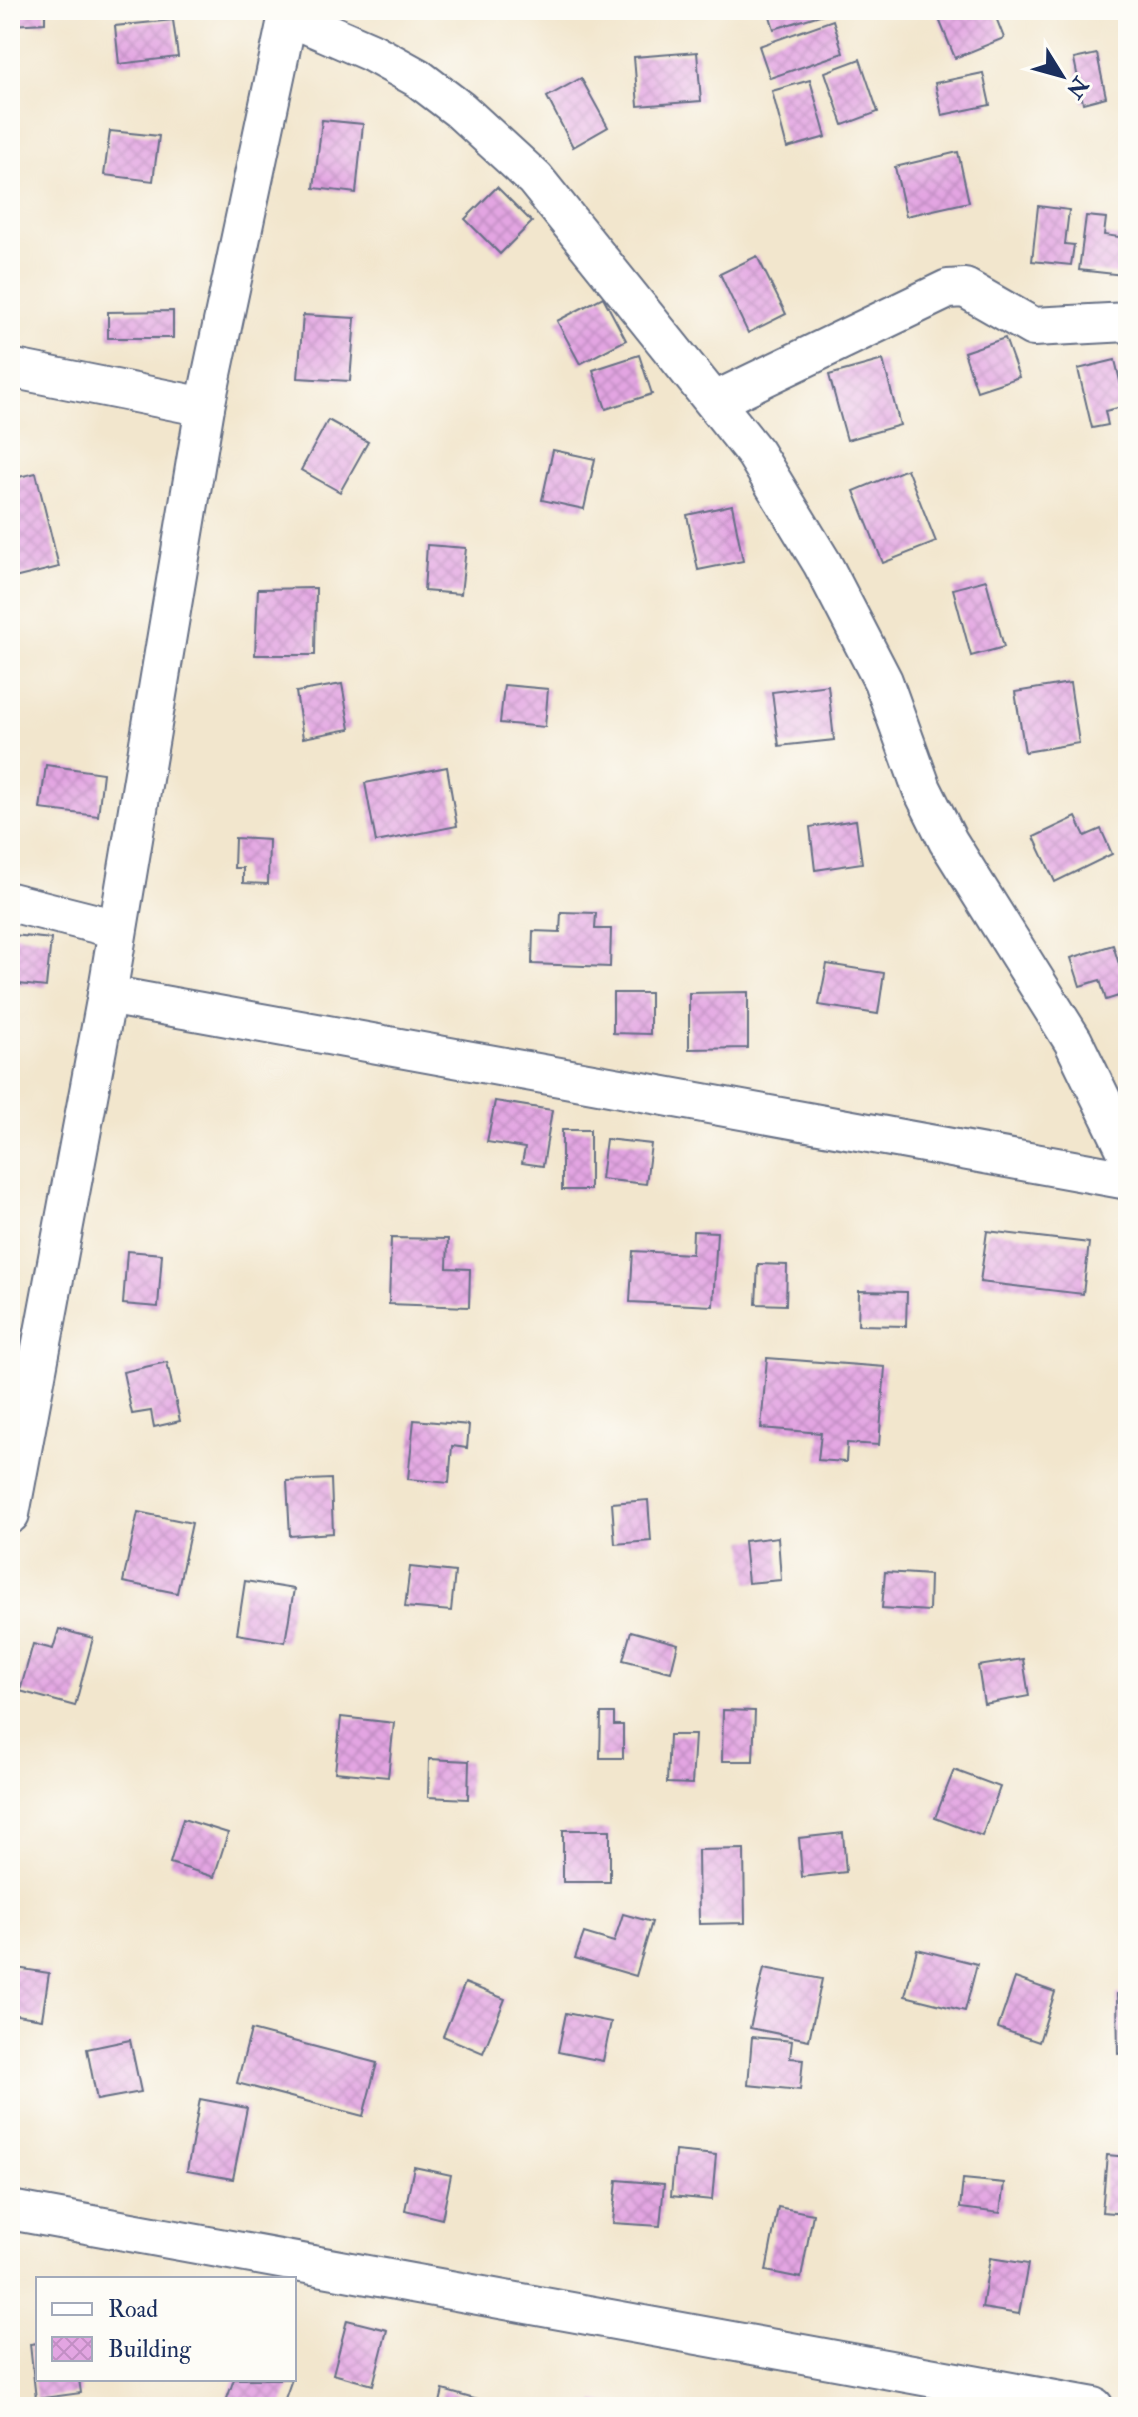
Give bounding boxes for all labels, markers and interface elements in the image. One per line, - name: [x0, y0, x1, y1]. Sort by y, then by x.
- north arrow: [1022, 36, 1102, 116]
- text: N: [1060, 70, 1095, 104]
- legend: [36, 2277, 296, 2381]
- text: Road: [108, 2294, 158, 2325]
- text: Building: [108, 2334, 192, 2365]

